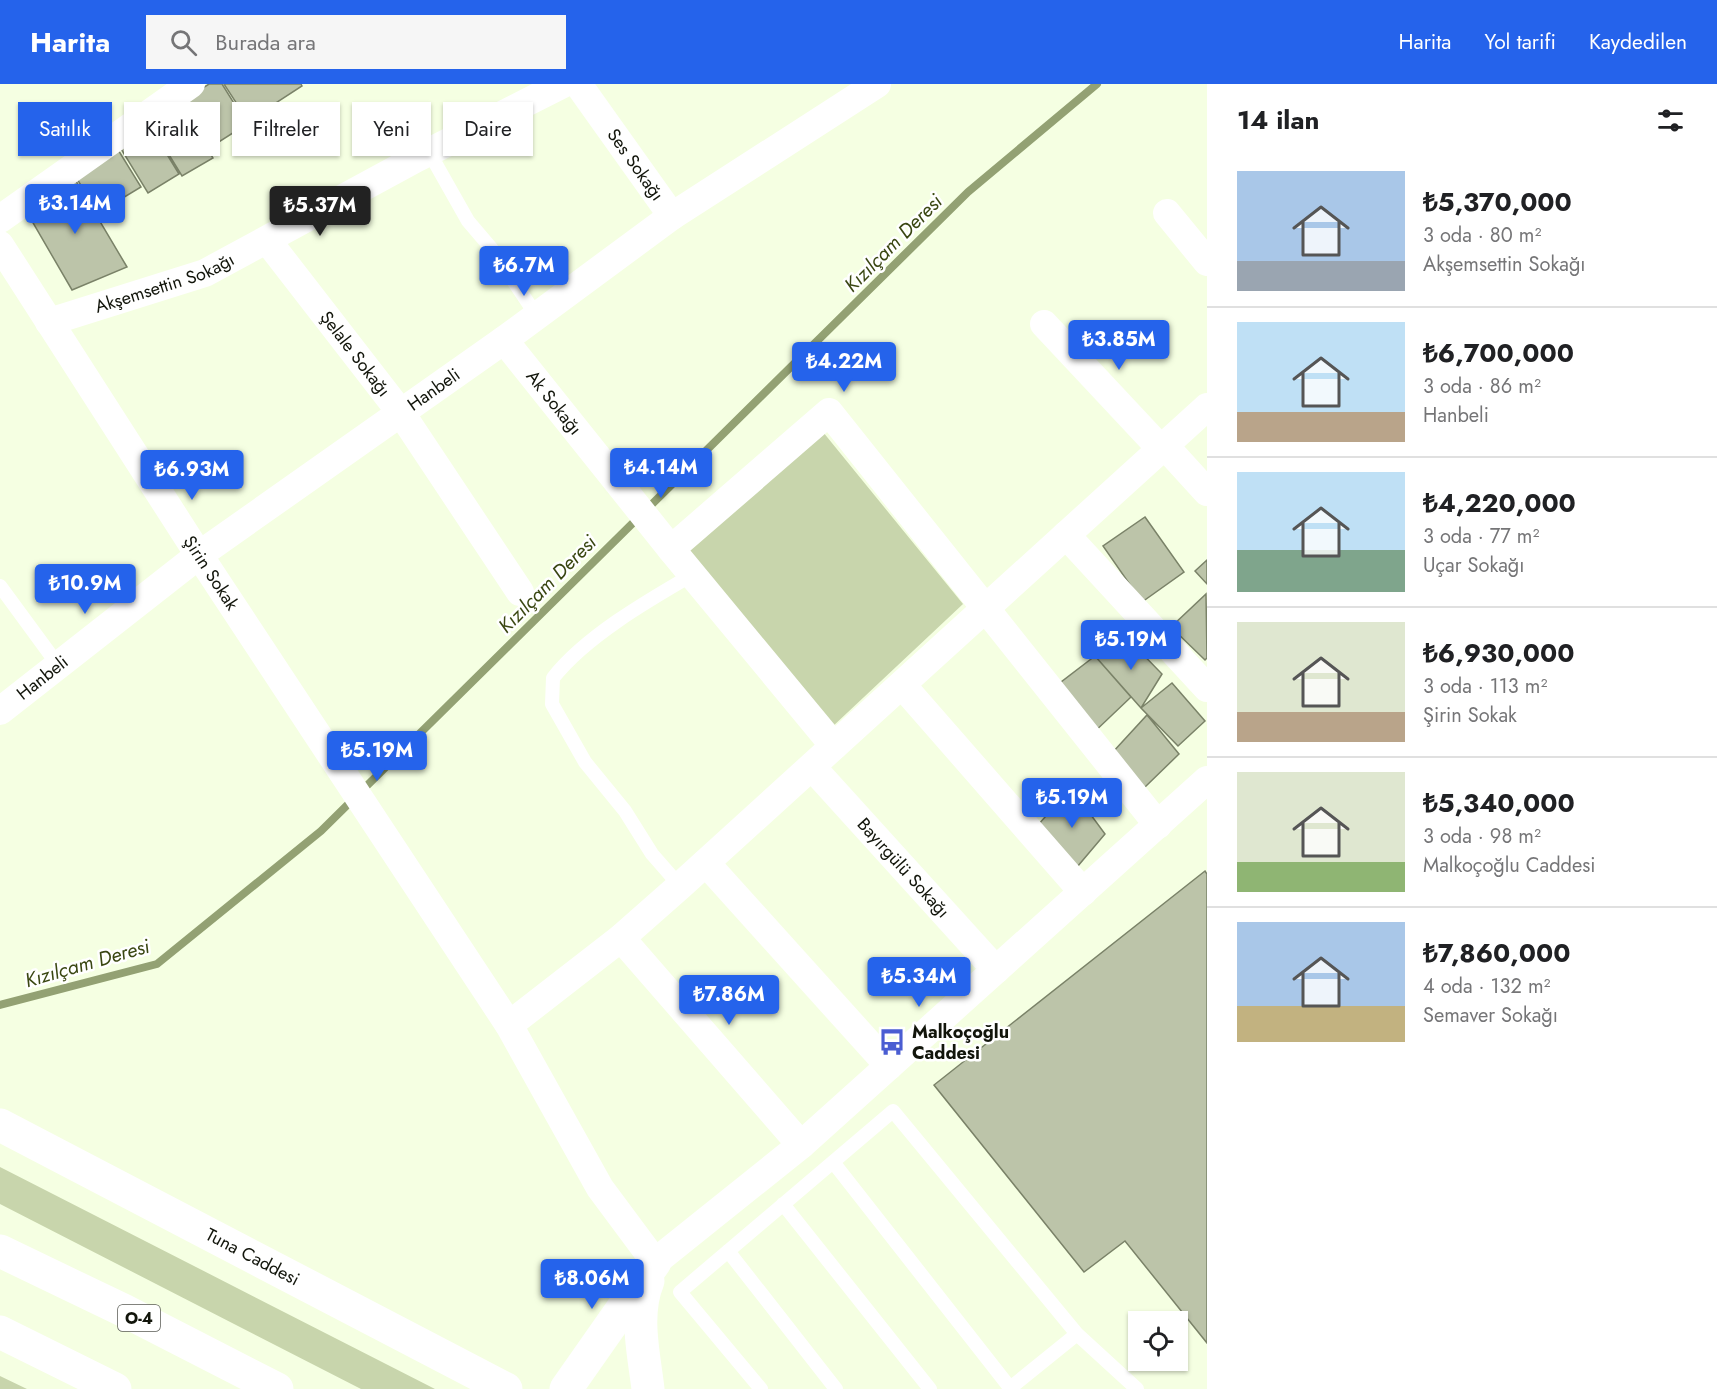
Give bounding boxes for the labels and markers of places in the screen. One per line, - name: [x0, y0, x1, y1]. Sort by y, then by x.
- pin: ₺3.14M: [26, 184, 124, 235]
- pin: ₺5.37M: [271, 186, 369, 237]
- pin: ₺6.7M: [482, 246, 566, 297]
- pin: ₺3.85M: [1070, 320, 1168, 371]
- pin: ₺4.22M: [795, 342, 893, 393]
- pin: ₺4.14M: [612, 448, 710, 499]
- pin: ₺6.93M: [143, 450, 241, 501]
- pin: ₺10.9M: [36, 564, 134, 615]
- pin: ₺5.19M: [1082, 620, 1180, 671]
- pin: ₺5.19M: [328, 731, 426, 782]
- pin: ₺5.19M: [1023, 778, 1121, 829]
- pin: ₺5.34M: [870, 957, 968, 1008]
- pin: ₺7.86M: [680, 975, 778, 1026]
- place label: Malkoçoğlu Caddesi: [912, 1019, 1009, 1066]
- bus stop icon: Malkoçoğlu Caddesi: [877, 1027, 907, 1057]
- pin: ₺8.06M: [543, 1259, 641, 1310]

